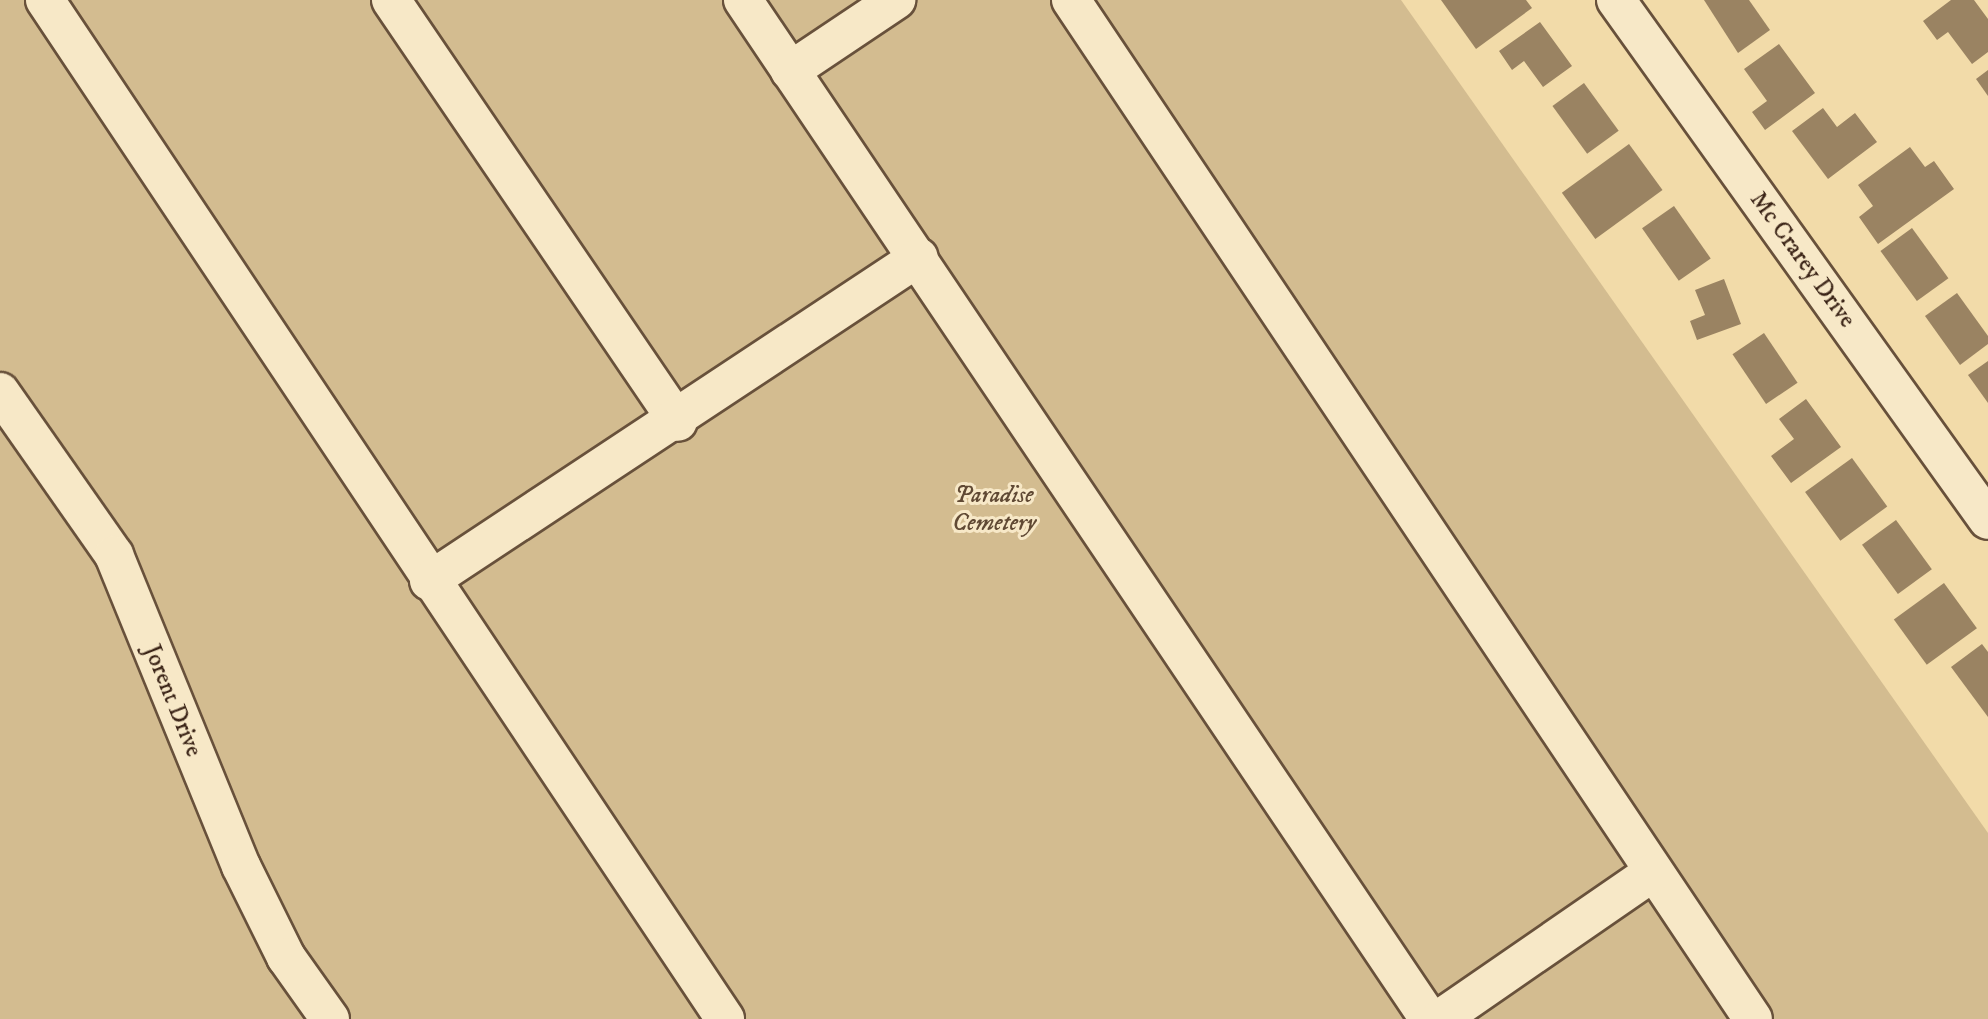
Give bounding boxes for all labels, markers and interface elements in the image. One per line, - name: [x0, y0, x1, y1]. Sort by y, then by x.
- street label: Mc Crarey Drive: [1743, 186, 1861, 334]
- park label: Paradise Cemetery: [952, 482, 1036, 538]
- street label: Jorent Drive: [137, 641, 207, 761]

